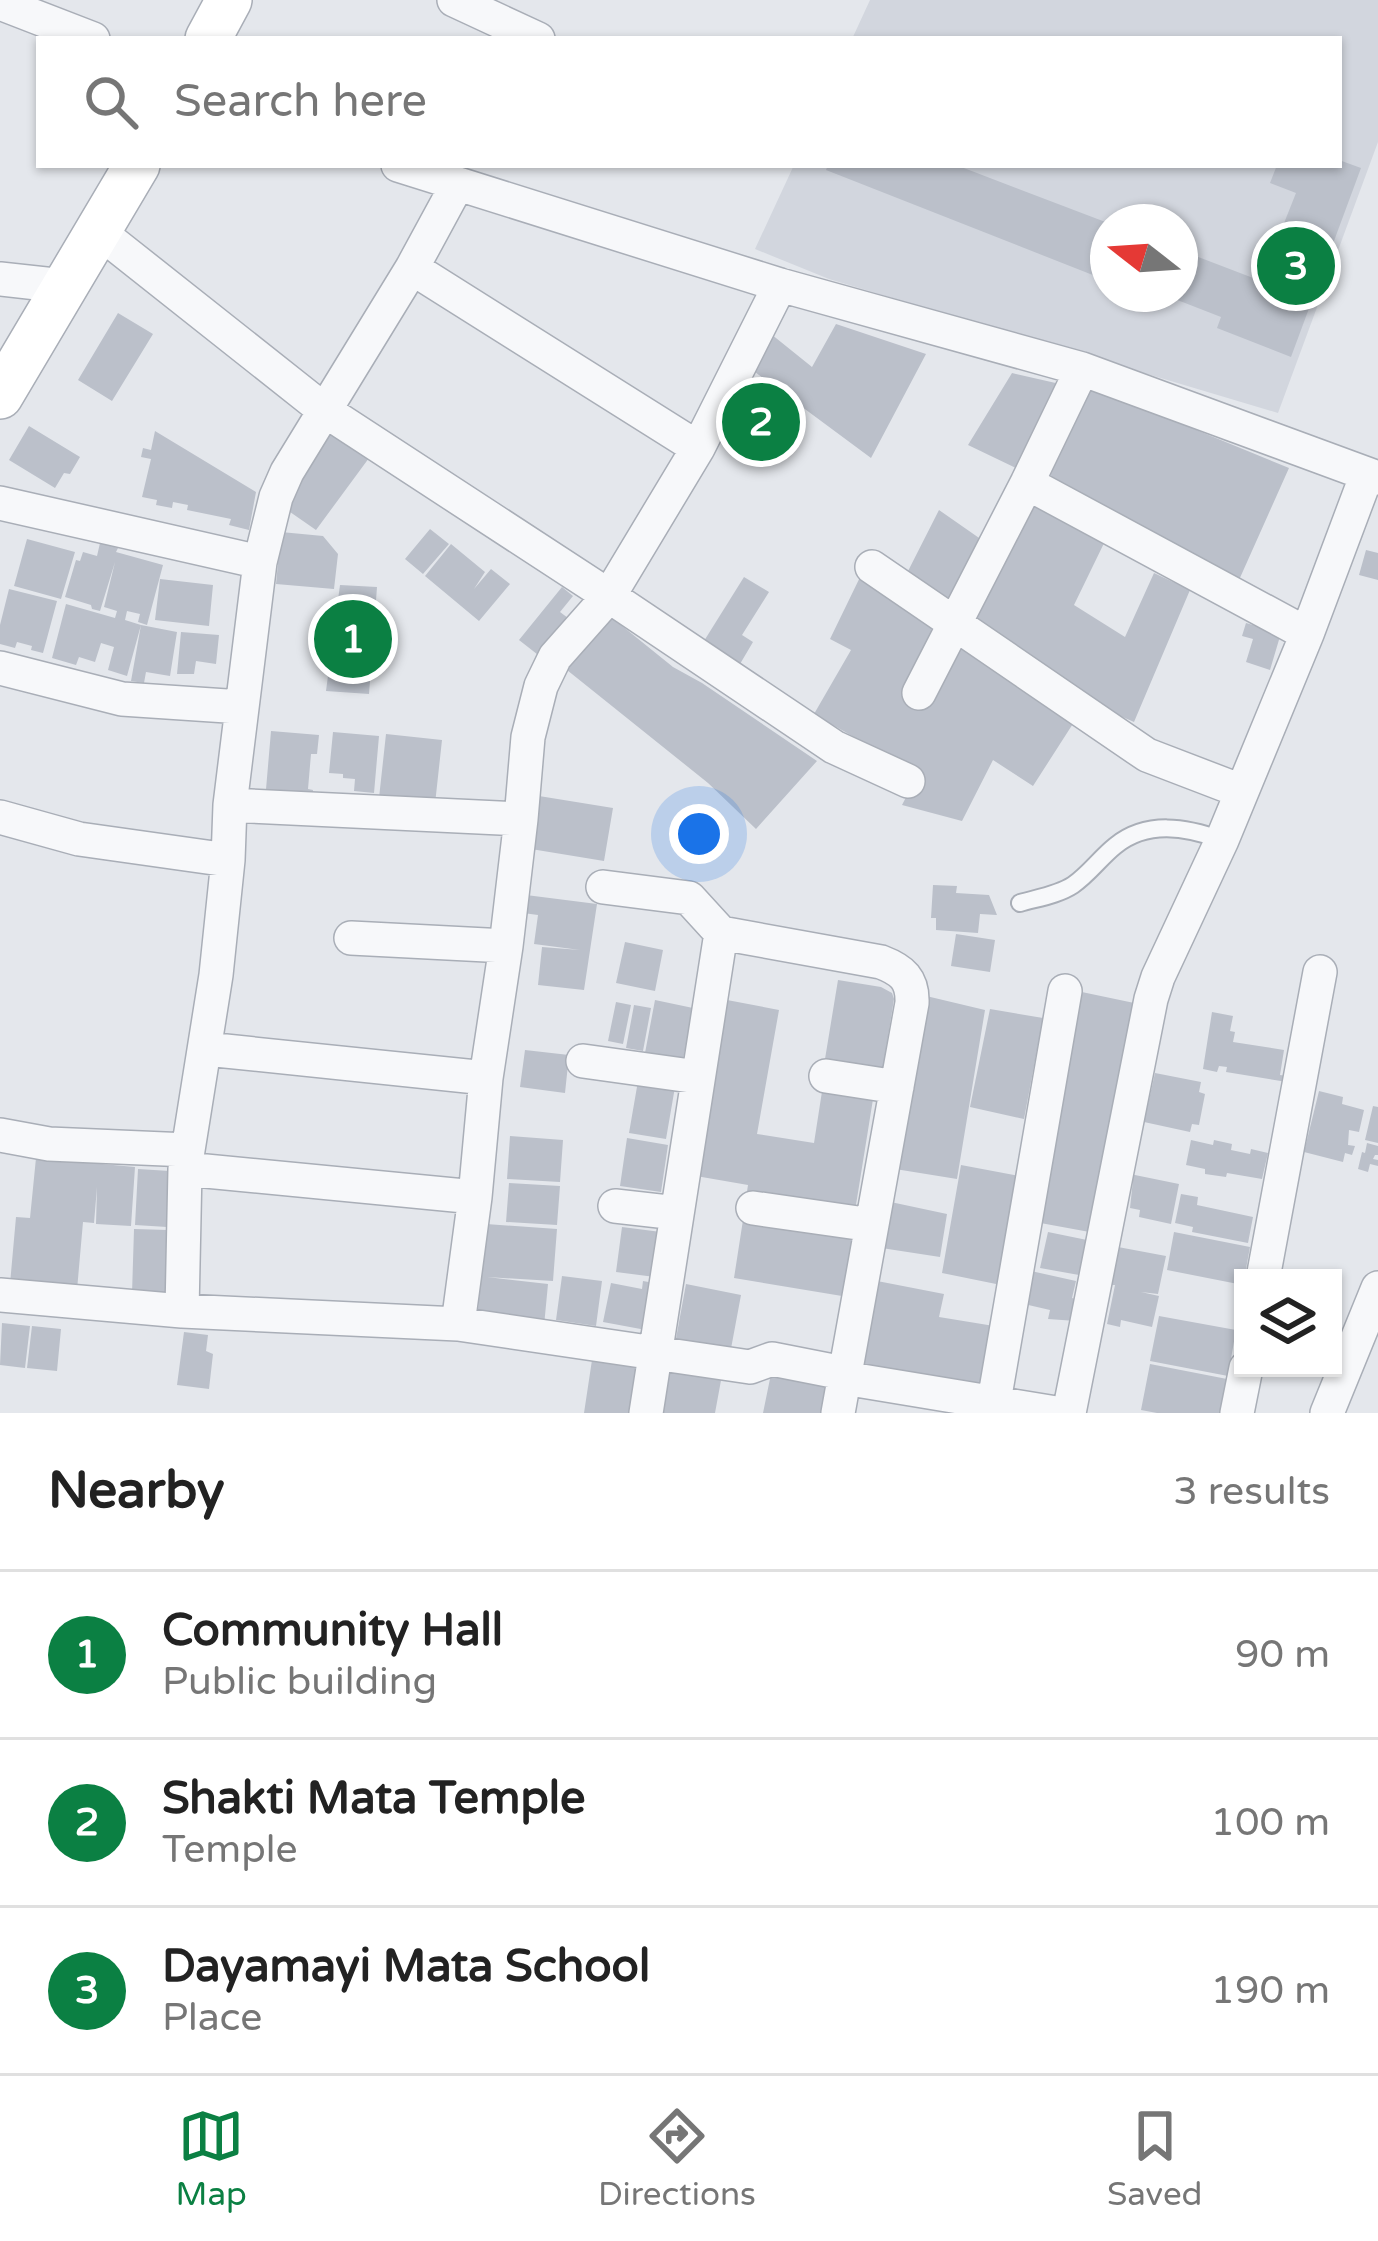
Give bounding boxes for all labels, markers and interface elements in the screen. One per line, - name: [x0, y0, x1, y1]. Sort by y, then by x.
- search box: [36, 36, 1342, 168]
- icon: search: [78, 69, 144, 135]
- text: Search here: [174, 75, 427, 129]
- north arrow: [1090, 204, 1198, 312]
- pin: 3: [1257, 221, 1335, 311]
- pin: 2: [722, 377, 800, 467]
- pin: 1: [314, 594, 392, 684]
- your location: [669, 804, 729, 864]
- map controls: [1234, 1269, 1342, 1377]
- button: layers: [1234, 1269, 1342, 1377]
- text: Nearby: [48, 1460, 225, 1522]
- text: 3 results: [1173, 1468, 1330, 1515]
- text: Community Hall: [162, 1604, 503, 1658]
- text: 1: [75, 1631, 99, 1678]
- text: 90 m: [1235, 1631, 1330, 1678]
- text: Public building: [162, 1658, 437, 1705]
- text: Shakti Mata Temple: [162, 1772, 585, 1826]
- text: 2: [75, 1799, 99, 1846]
- text: 100 m: [1211, 1799, 1330, 1846]
- text: Temple: [162, 1826, 298, 1873]
- text: Dayamayi Mata School: [162, 1940, 650, 1994]
- text: 3: [75, 1967, 99, 2014]
- text: 190 m: [1211, 1967, 1330, 2014]
- text: Place: [162, 1994, 262, 2041]
- tab: Map: [176, 2103, 247, 2214]
- tab: Directions: [598, 2103, 756, 2214]
- tab: Saved: [1107, 2103, 1202, 2214]

